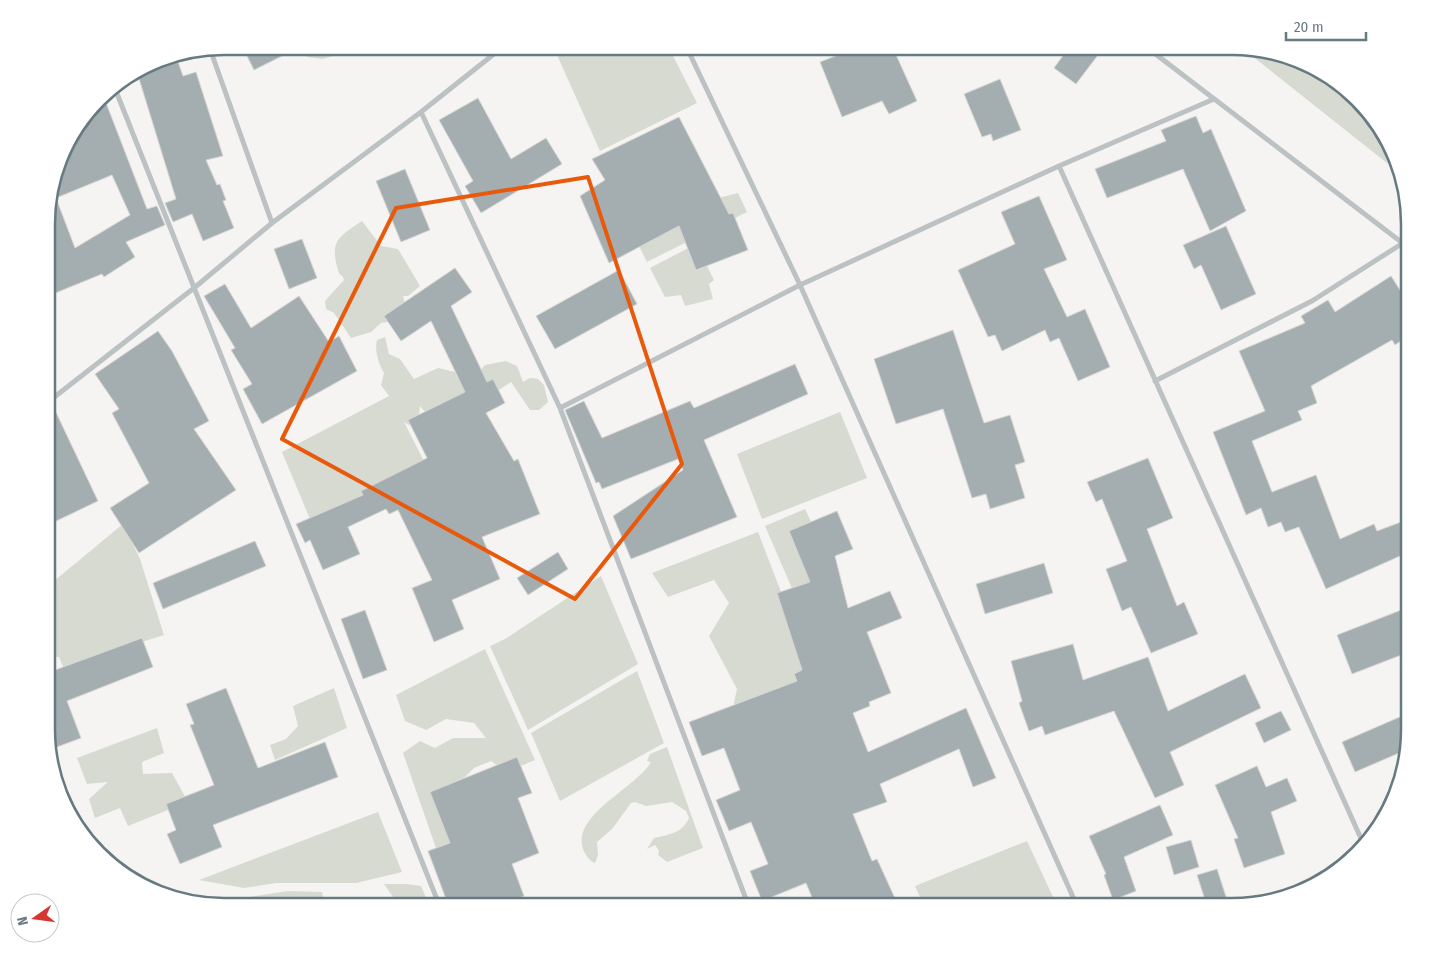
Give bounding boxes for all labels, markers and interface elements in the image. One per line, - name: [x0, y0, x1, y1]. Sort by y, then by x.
- scale bar: [1286, 10, 1366, 42]
- text: 20 m: [1294, 18, 1324, 36]
- north arrow: [10, 893, 60, 943]
- text: N: [14, 915, 32, 927]

